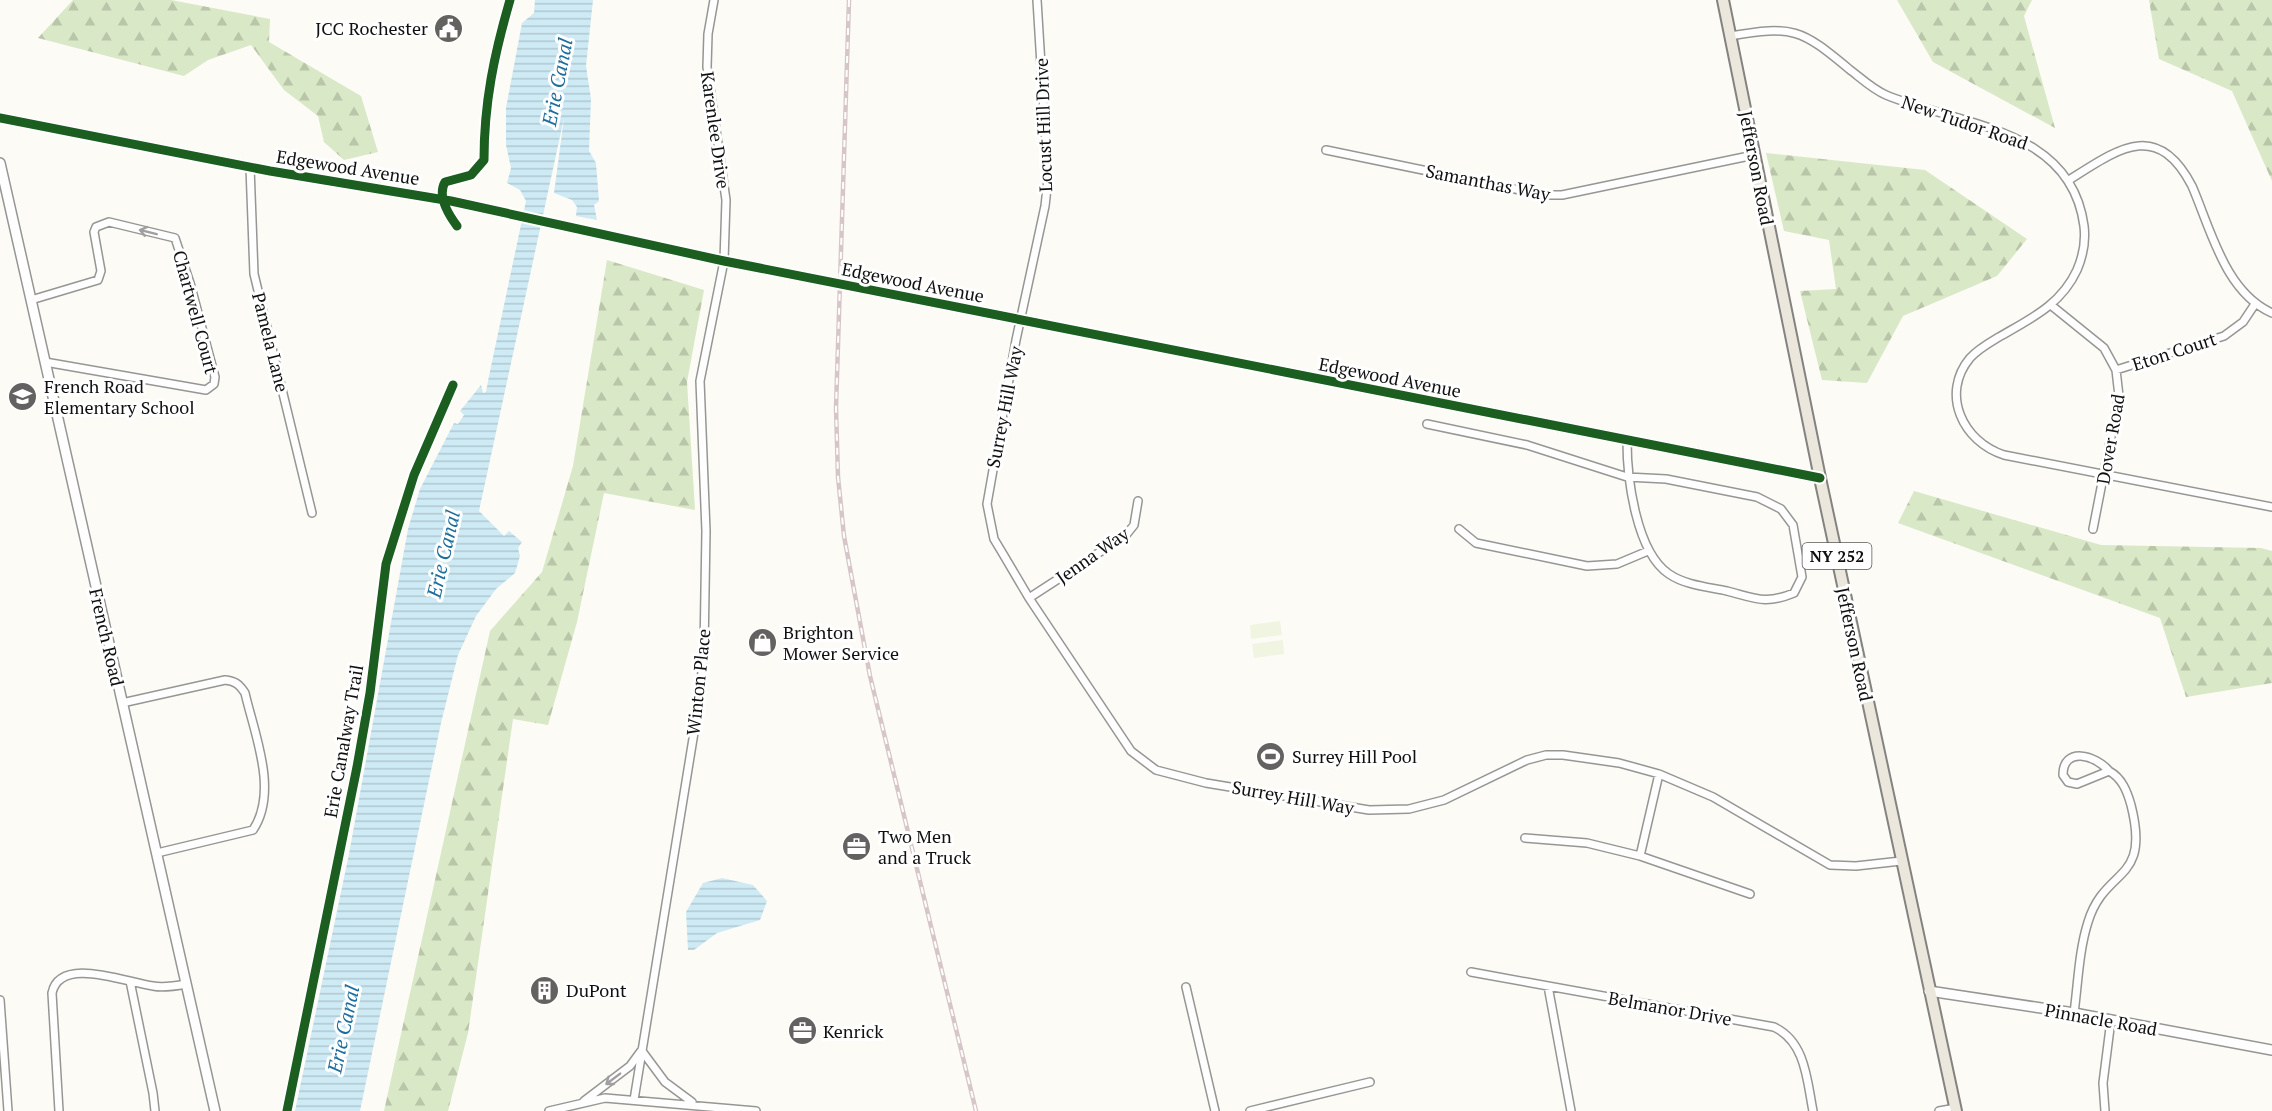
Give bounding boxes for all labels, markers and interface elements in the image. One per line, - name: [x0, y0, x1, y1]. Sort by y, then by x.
- public building icon: JCC Rochester: [433, 12, 465, 44]
- place label: JCC Rochester: [315, 16, 428, 40]
- water label: Erie Canal: [535, 35, 579, 129]
- street label: Locust Hill Drive: [1029, 58, 1057, 192]
- street label: Karenlee Drive: [696, 70, 736, 190]
- street label: New Tudor Road: [1899, 89, 2031, 155]
- street label: Jefferson Road: [1734, 109, 1780, 227]
- street label: Edgewood Avenue: [275, 144, 421, 190]
- street label: Samanthas Way: [1424, 158, 1553, 206]
- one-way arrow: [139, 225, 158, 237]
- street label: Chartwell Court: [168, 248, 224, 377]
- street label: Edgewood Avenue: [840, 256, 986, 308]
- street label: Pamela Lane: [247, 290, 295, 394]
- street label: Eton Court: [2129, 326, 2219, 376]
- street label: Surrey Hill Way: [980, 343, 1028, 470]
- street label: Edgewood Avenue: [1317, 351, 1463, 403]
- place label: French Road Elementary School: [44, 374, 195, 419]
- school or university icon: French Road Elementary School: [7, 380, 39, 412]
- street label: Dover Road: [2090, 392, 2130, 486]
- water label: Erie Canal: [420, 507, 466, 601]
- street label: Jenna Way: [1051, 521, 1134, 589]
- road number: NY 252: [1802, 543, 1872, 569]
- street label: Jefferson Road: [1831, 585, 1879, 703]
- street label: French Road: [84, 586, 130, 688]
- place label: Brighton Mower Service: [783, 620, 899, 665]
- shop icon: Brighton Mower Service: [746, 626, 778, 658]
- street label: Winton Place: [680, 628, 716, 736]
- street label: Erie Canalway Trail: [318, 662, 368, 820]
- sports icon: Surrey Hill Pool: [1255, 740, 1287, 772]
- place label: Surrey Hill Pool: [1292, 744, 1417, 768]
- street label: Surrey Hill Way: [1230, 774, 1357, 820]
- place label: Two Men and a Truck: [878, 824, 972, 869]
- office icon: Two Men and a Truck: [841, 830, 873, 862]
- building icon: DuPont: [529, 974, 561, 1006]
- place label: DuPont: [566, 978, 627, 1002]
- water label: Erie Canal: [320, 982, 366, 1076]
- street label: Belmanor Drive: [1606, 985, 1734, 1031]
- street label: Pinnacle Road: [2043, 997, 2159, 1041]
- office icon: Kenrick: [786, 1015, 818, 1047]
- place label: Kenrick: [823, 1019, 884, 1043]
- one-way arrow: [605, 1073, 621, 1086]

